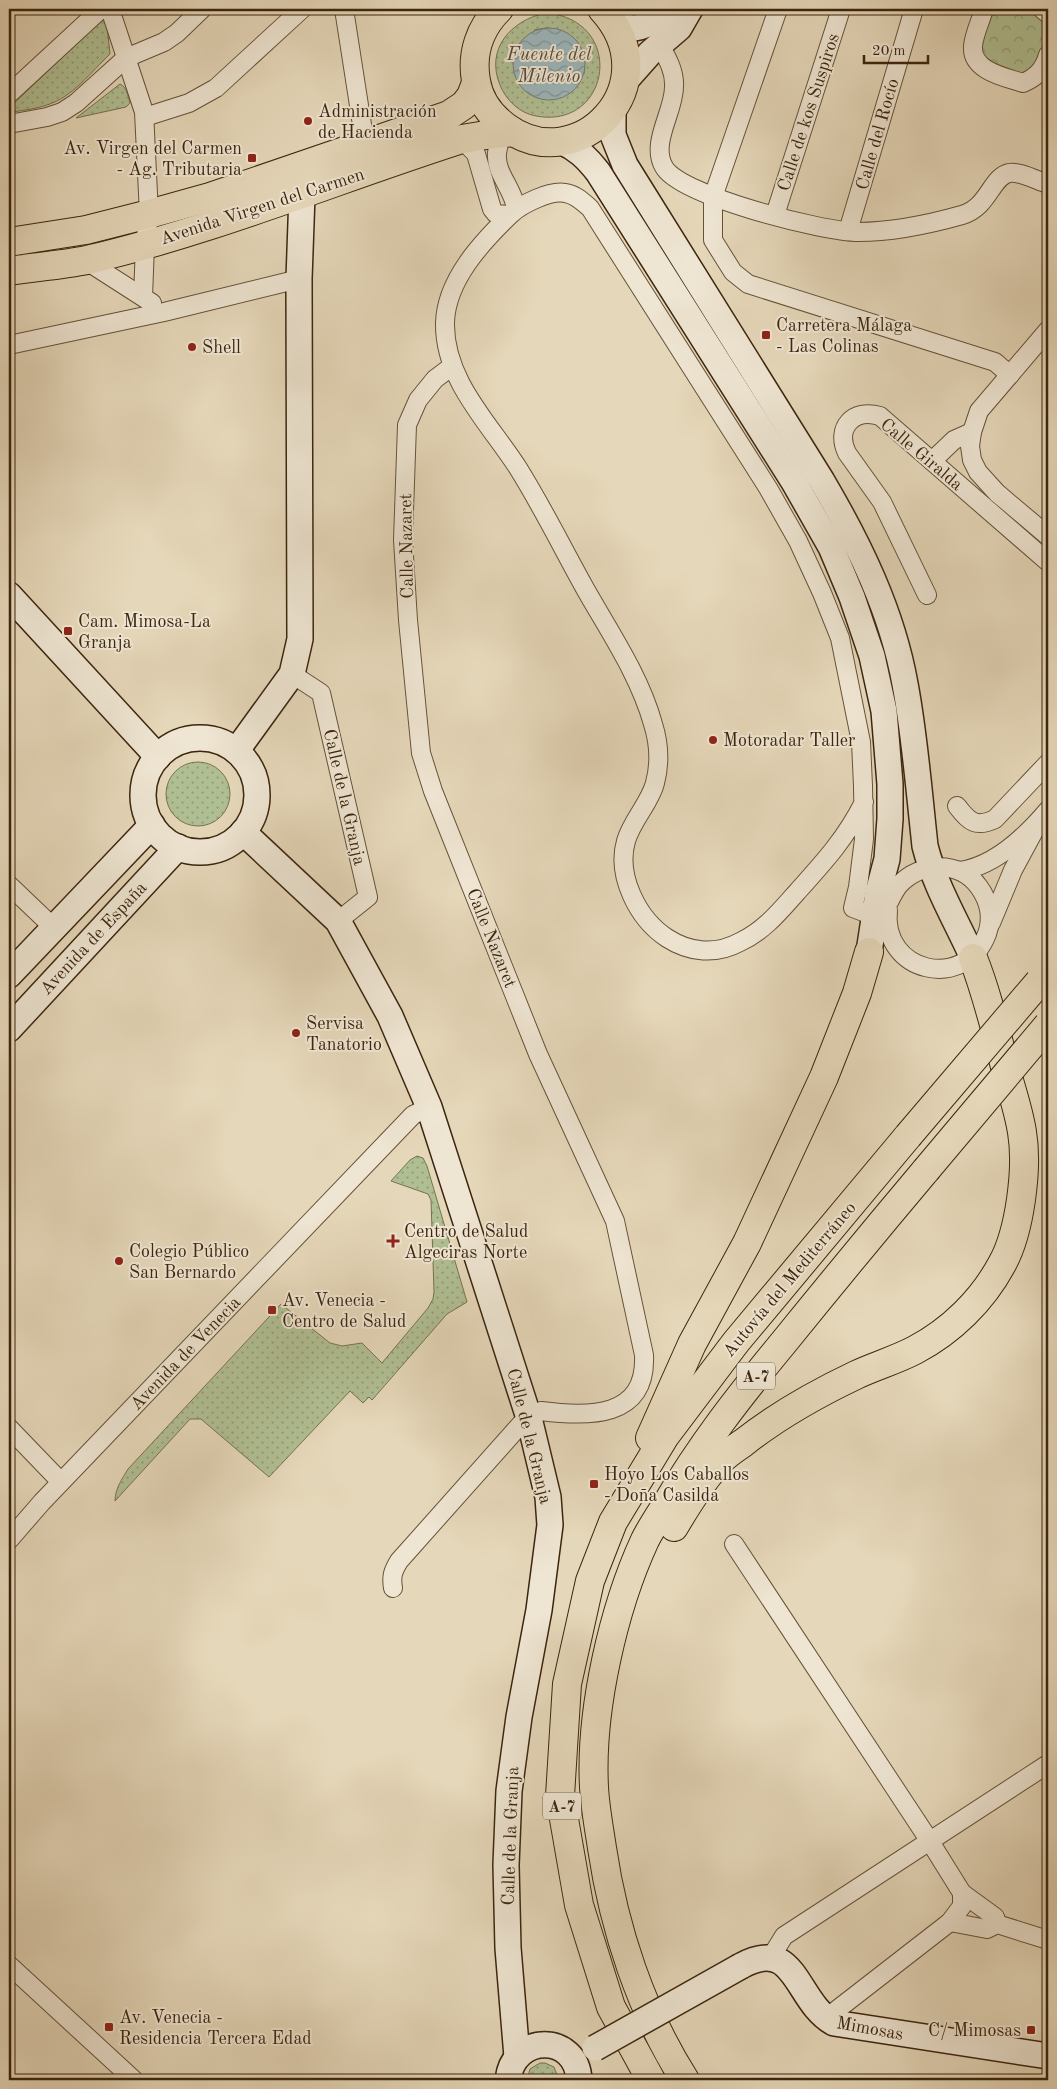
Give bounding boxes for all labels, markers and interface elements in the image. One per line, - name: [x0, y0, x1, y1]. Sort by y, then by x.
- street label: Calle de kos Suspiros: [775, 31, 843, 193]
- scale bar: [864, 32, 928, 64]
- text: 20 m: [872, 44, 906, 59]
- water label: Fuente del Milenio: [505, 46, 592, 87]
- street label: Calle del Rocío: [853, 76, 902, 192]
- place label: Administración de Hacienda: [318, 103, 437, 142]
- marker: Administración de Hacienda: [302, 115, 314, 127]
- place label: Av. Virgen del Carmen - Ag. Tributaria: [63, 140, 242, 179]
- marker: Av. Virgen del Carmen - Ag. Tributaria: [246, 152, 258, 164]
- street label: Avenida Virgen del Carmen: [158, 165, 367, 249]
- place label: Carretera Málaga - Las Colinas: [776, 317, 912, 356]
- marker: Carretera Málaga - Las Colinas: [760, 329, 772, 341]
- place label: Shell: [202, 339, 241, 357]
- marker: Shell: [186, 341, 198, 353]
- street label: Calle Giralda: [877, 415, 966, 494]
- street label: Calle Nazaret: [397, 493, 417, 599]
- place label: Cam. Mimosa-La Granja: [78, 613, 211, 652]
- marker: Cam. Mimosa-La Granja: [62, 625, 74, 637]
- street label: Calle de la Granja: [320, 727, 368, 867]
- place label: Motoradar Taller: [723, 732, 856, 750]
- marker: Motoradar Taller: [707, 734, 719, 746]
- street label: Avenida de España: [37, 879, 151, 999]
- street label: Calle Nazaret: [463, 886, 519, 991]
- place label: Servisa Tanatorio: [306, 1015, 382, 1054]
- marker: Servisa Tanatorio: [290, 1027, 302, 1039]
- street label: Autovía del Mediterráneo: [720, 1199, 860, 1361]
- place label: Centro de Salud Algeciras Norte: [404, 1223, 528, 1262]
- marker: Centro de Salud Algeciras Norte: [386, 1234, 400, 1248]
- place label: Colegio Público San Bernardo: [129, 1243, 249, 1282]
- marker: Colegio Público San Bernardo: [113, 1255, 125, 1267]
- place label: Av. Venecia - Centro de Salud: [282, 1292, 406, 1331]
- street label: Avenida de Venecia: [127, 1293, 244, 1414]
- marker: Av. Venecia - Centro de Salud: [266, 1304, 278, 1316]
- road number: A-7: [737, 1362, 775, 1390]
- street label: Calle de la Granja: [503, 1367, 555, 1506]
- place label: Hoyo Los Caballos - Doña Casilda: [604, 1466, 749, 1505]
- marker: Hoyo Los Caballos - Doña Casilda: [588, 1478, 600, 1490]
- street label: Calle de la Granja: [500, 1766, 522, 1906]
- road number: A-7: [543, 1792, 581, 1820]
- place label: Av. Venecia - Residencia Tercera Edad: [119, 2009, 312, 2048]
- street label: Mimosas: [835, 2014, 905, 2044]
- marker: Av. Venecia - Residencia Tercera Edad: [103, 2021, 115, 2033]
- place label: C/ Mimosas: [928, 2022, 1021, 2040]
- marker: C/ Mimosas: [1025, 2024, 1037, 2036]

